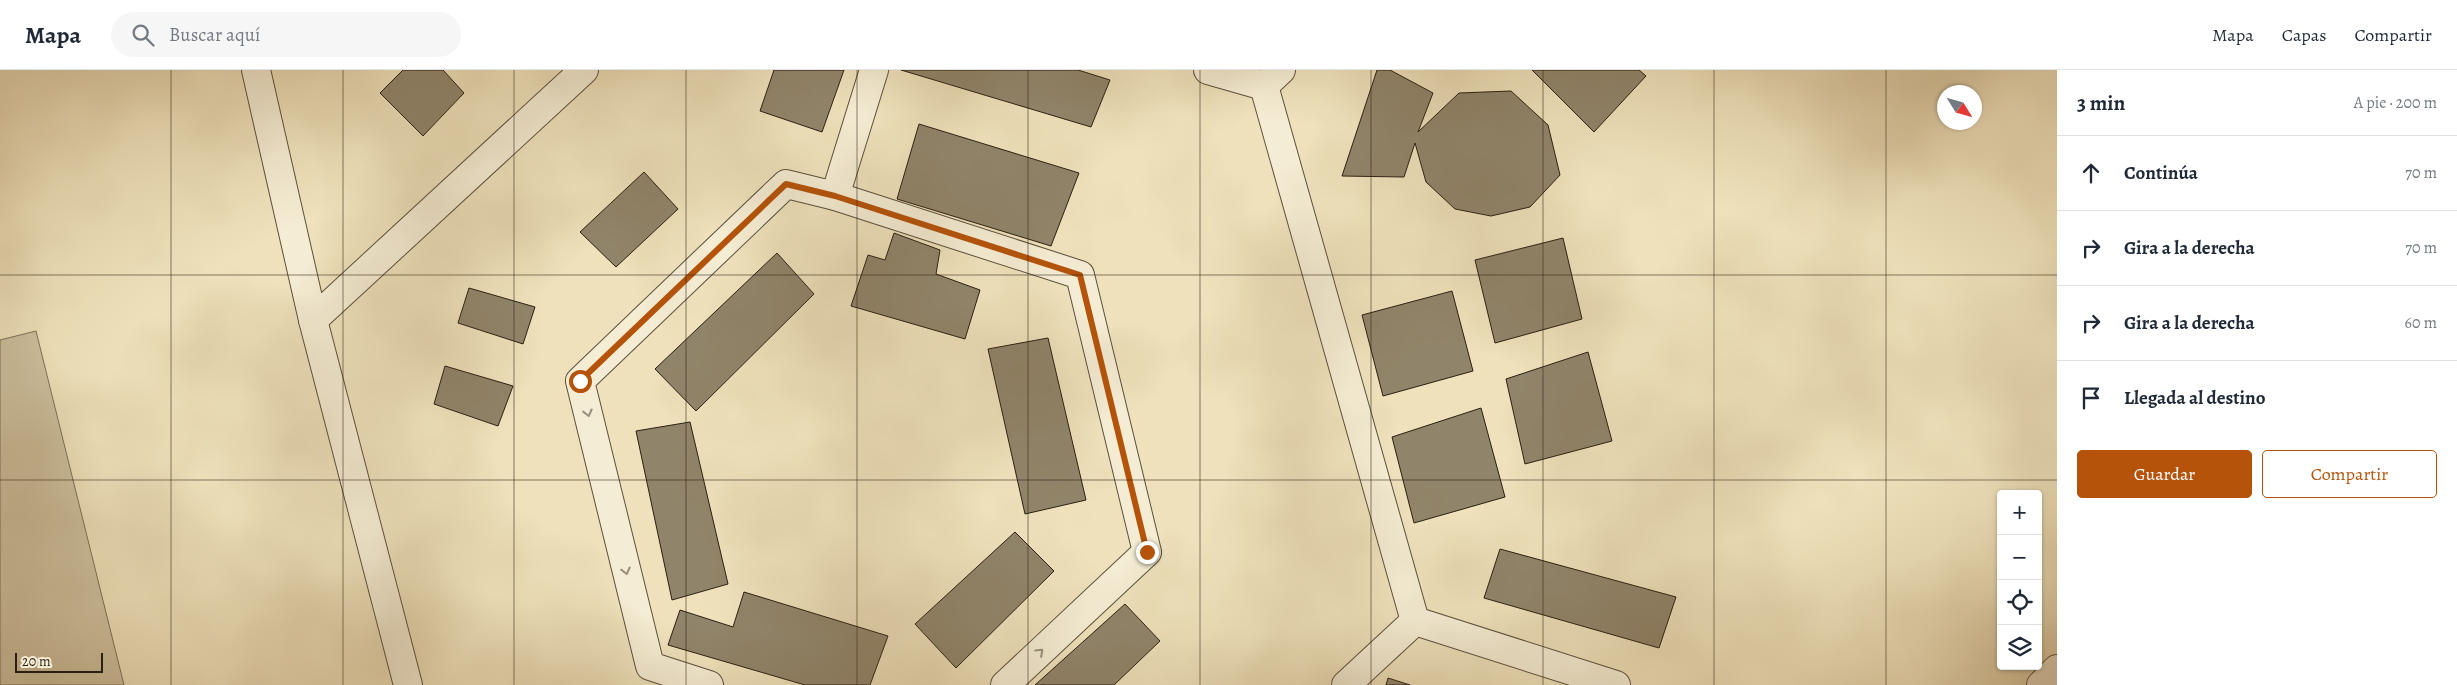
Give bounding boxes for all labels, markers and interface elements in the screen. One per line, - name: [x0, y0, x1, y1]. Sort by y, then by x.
- search box: [111, 12, 461, 57]
- text: Mapa: [25, 19, 81, 51]
- icon: search: [129, 21, 157, 49]
- text: Buscar aquí: [169, 22, 260, 48]
- text: Mapa: [2212, 23, 2254, 47]
- text: Capas: [2282, 23, 2326, 47]
- text: Compartir: [2354, 23, 2432, 47]
- north arrow: [1937, 85, 1982, 130]
- text: 3 min: [2077, 89, 2125, 117]
- text: A pie · 200 m: [2354, 92, 2437, 114]
- icon: ahead: [2077, 159, 2105, 187]
- text: Continúa: [2124, 160, 2198, 186]
- text: 70 m: [2405, 162, 2437, 184]
- icon: right: [2077, 234, 2105, 262]
- text: Gira a la derecha: [2124, 235, 2255, 261]
- text: 70 m: [2405, 237, 2437, 259]
- icon: right: [2077, 309, 2105, 337]
- text: Gira a la derecha: [2124, 310, 2255, 336]
- text: 60 m: [2405, 312, 2437, 334]
- route start: [569, 370, 592, 393]
- icon: arrive: [2077, 384, 2105, 412]
- text: Llegada al destino: [2124, 385, 2266, 411]
- one-way arrow: [582, 408, 592, 416]
- button: Guardar: [2077, 450, 2252, 498]
- button: Compartir: [2262, 450, 2437, 498]
- map controls: [1997, 490, 2042, 670]
- button: +: [1997, 490, 2042, 535]
- button: −: [1997, 535, 2042, 580]
- route end: [1136, 541, 1159, 564]
- one-way arrow: [620, 566, 631, 575]
- button: locate: [1997, 580, 2042, 625]
- button: layers: [1997, 625, 2042, 670]
- one-way arrow: [1035, 649, 1044, 658]
- scale bar: [15, 650, 102, 673]
- text: 20 m: [22, 652, 51, 671]

